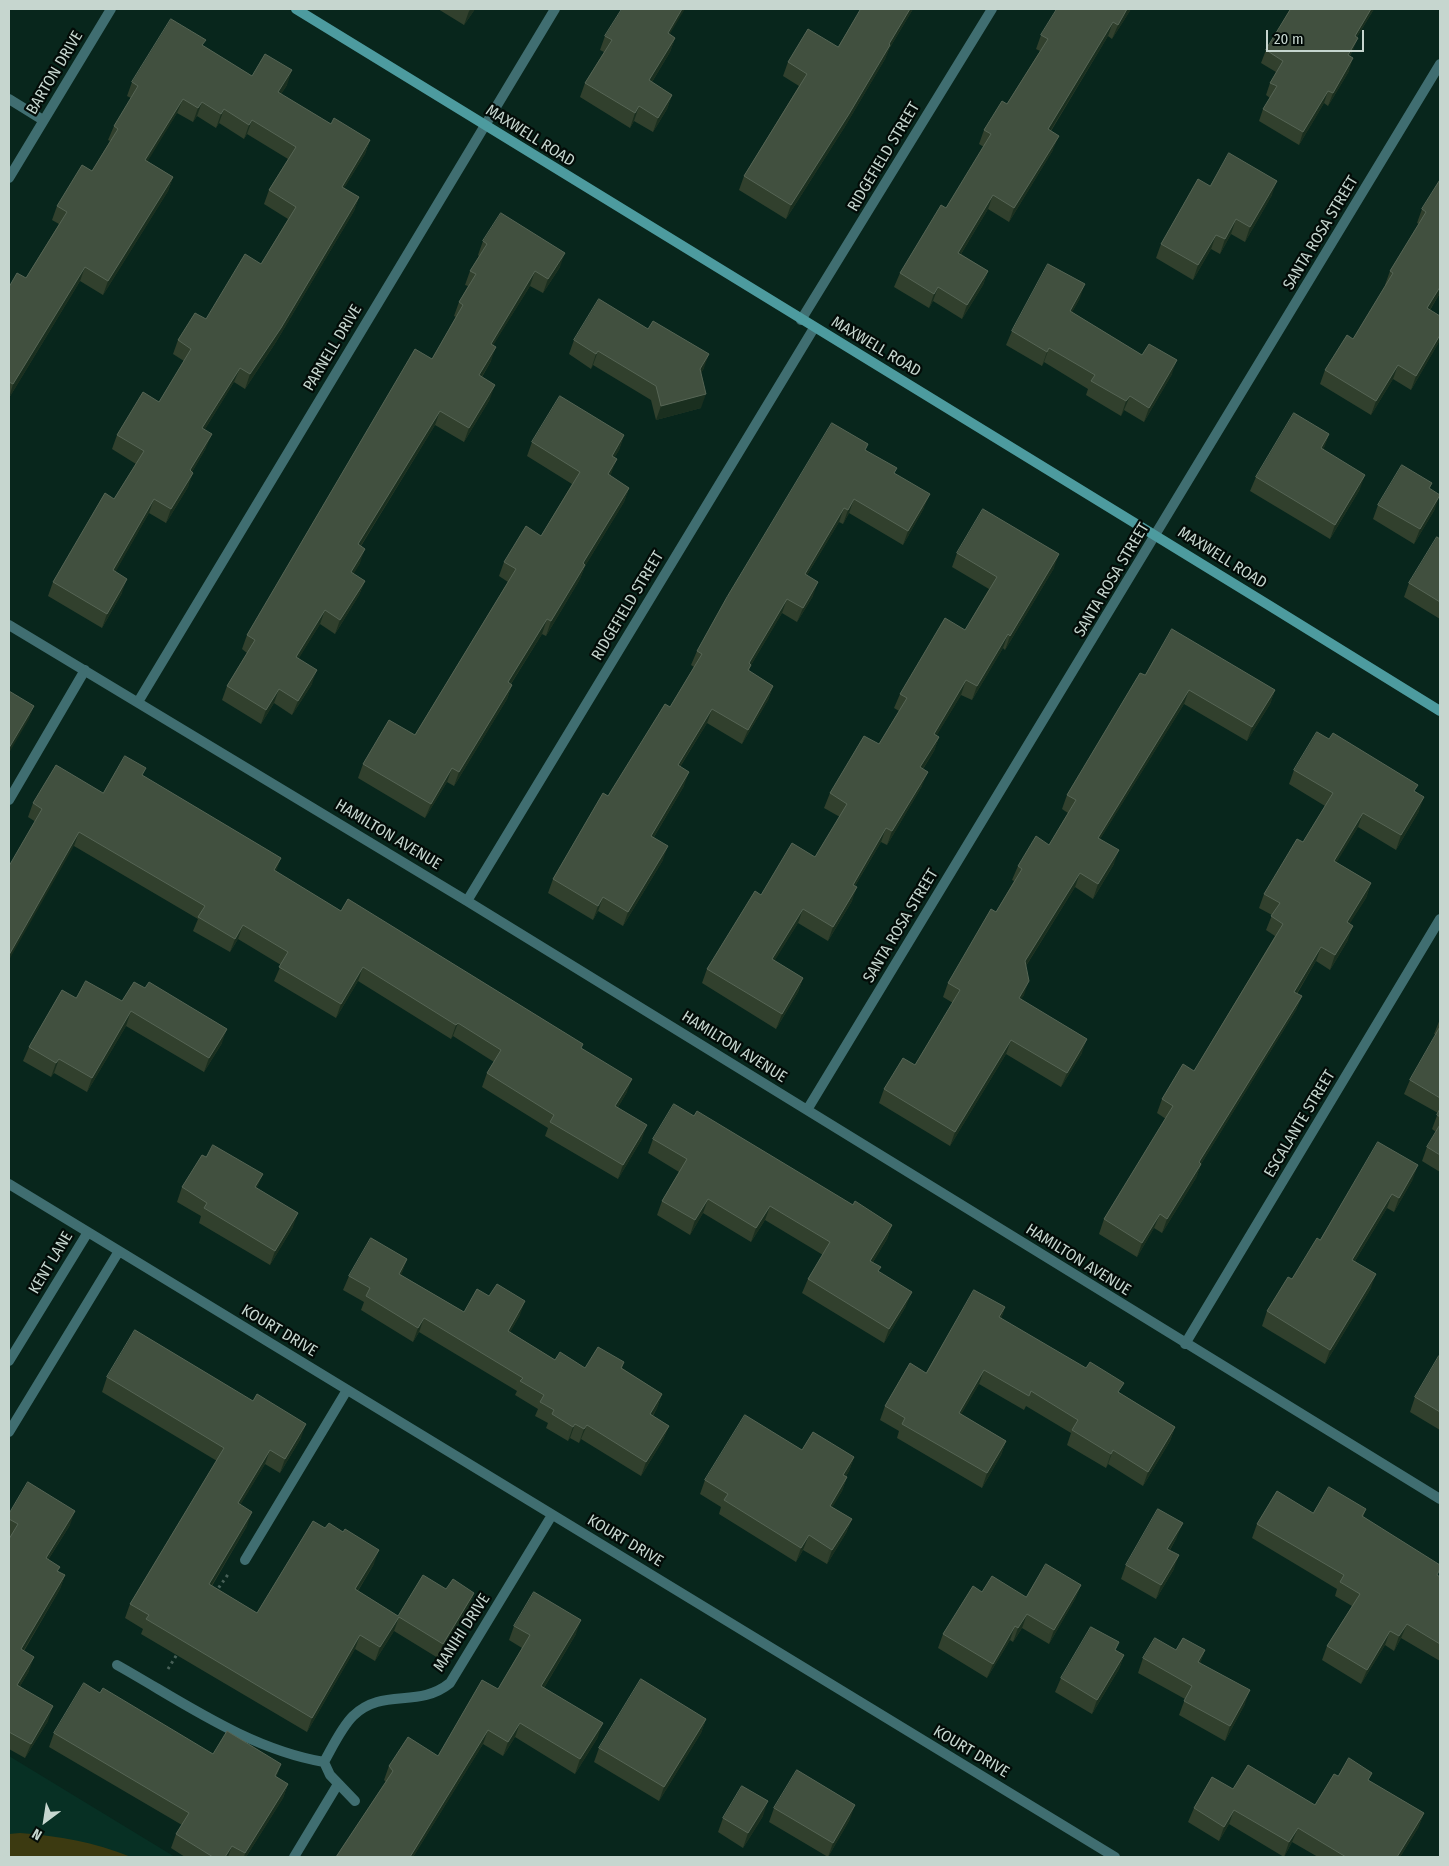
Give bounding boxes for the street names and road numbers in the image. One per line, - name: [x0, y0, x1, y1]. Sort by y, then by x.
- street label: BARTON DRIVE: [23, 28, 87, 118]
- street label: RIDGEFIELD STREET: [844, 99, 924, 215]
- street label: MAXWELL ROAD: [482, 101, 578, 171]
- street label: SANTA ROSA STREET: [1279, 173, 1363, 293]
- street label: PARNELL DRIVE: [300, 301, 366, 395]
- street label: MAXWELL ROAD: [828, 313, 924, 381]
- street label: SANTA ROSA STREET: [1070, 520, 1154, 640]
- street label: MAXWELL ROAD: [1174, 523, 1270, 593]
- street label: RIDGEFIELD STREET: [588, 548, 668, 664]
- street label: HAMILTON AVENUE: [332, 796, 444, 874]
- street label: SANTA ROSA STREET: [859, 866, 943, 986]
- street label: HAMILTON AVENUE: [678, 1007, 790, 1087]
- street label: ESCALANTE STREET: [1260, 1067, 1340, 1181]
- street label: HAMILTON AVENUE: [1022, 1220, 1134, 1300]
- street label: KENT LANE: [25, 1228, 77, 1298]
- street label: KOURT DRIVE: [238, 1301, 320, 1361]
- street label: KOURT DRIVE: [584, 1511, 666, 1571]
- street label: MANIHI DRIVE: [430, 1590, 494, 1676]
- street label: KOURT DRIVE: [930, 1722, 1012, 1782]

